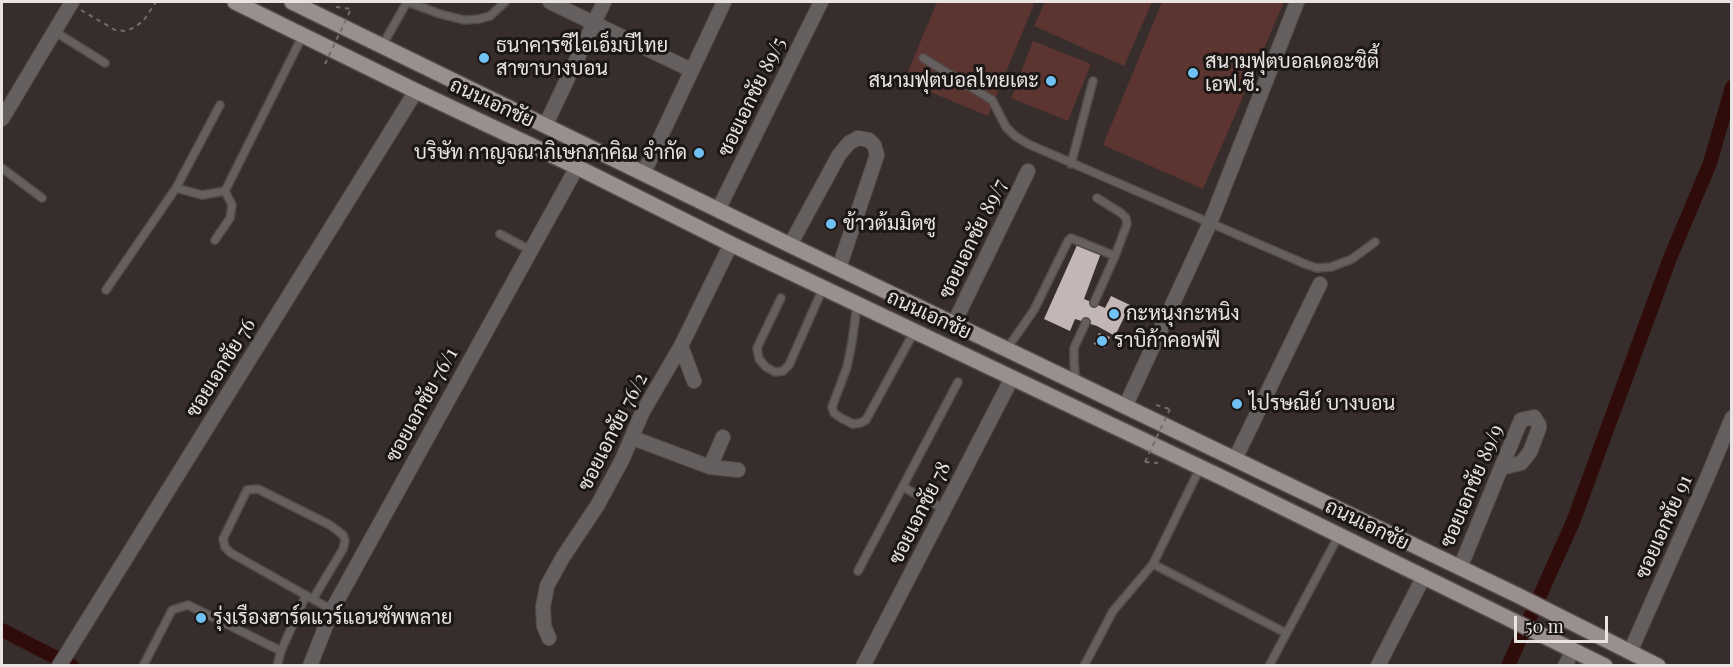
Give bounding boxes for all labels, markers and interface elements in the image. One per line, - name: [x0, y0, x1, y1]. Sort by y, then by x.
- place label: ธนาคารซีไอเอ็มบีไทย สาขาบางบอน: [496, 34, 668, 81]
- street label: ซอยเอกชัย 89/5: [713, 34, 791, 160]
- place label: สนามฟุตบอลเดอะซิตี้ เอฟ.ซี.: [1205, 50, 1379, 97]
- marker: ธนาคารซีไอเอ็มบีไทย สาขาบางบอน: [477, 51, 491, 65]
- marker: สนามฟุตบอลเดอะซิตี้ เอฟ.ซี.: [1186, 66, 1200, 80]
- place label: สนามฟุตบอลไทยเตะ: [869, 69, 1039, 93]
- street label: ถนนเอกชัย: [446, 73, 538, 133]
- marker: สนามฟุตบอลไทยเตะ: [1044, 74, 1058, 88]
- place label: บริษัท กาญจณาภิเษกภาคิณ จำกัด: [414, 141, 687, 165]
- marker: บริษัท กาญจณาภิเษกภาคิณ จำกัด: [692, 146, 706, 160]
- street label: ซอยเอกชัย 89/7: [934, 175, 1012, 303]
- place label: ข้าวต้มมิตซู: [843, 212, 936, 236]
- marker: ข้าวต้มมิตซู: [824, 217, 838, 231]
- street label: ถนนเอกชัย: [883, 285, 975, 345]
- place label: กะหนุงกะหนิง: [1126, 302, 1239, 326]
- marker: กะหนุงกะหนิง: [1107, 307, 1121, 321]
- street label: ซอยเอกชัย 76: [181, 314, 261, 422]
- place label: ราบิก้าคอฟฟี: [1114, 329, 1220, 353]
- marker: ราบิก้าคอฟฟี: [1095, 334, 1109, 348]
- street label: ซอยเอกชัย 76/1: [381, 344, 463, 466]
- street label: ซอยเอกชัย 76/2: [573, 369, 653, 495]
- place label: ไปรษณีย์ บางบอน: [1249, 392, 1395, 416]
- marker: ไปรษณีย์ บางบอน: [1230, 397, 1244, 411]
- street label: ซอยเอกชัย 89/9: [1435, 421, 1509, 551]
- street label: ซอยเอกชัย 78: [884, 458, 956, 568]
- street label: ซอยเอกชัย 91: [1630, 471, 1698, 583]
- street label: ถนนเอกชัย: [1321, 494, 1413, 556]
- scale bar: [1517, 604, 1612, 642]
- place label: รุ่งเรืองฮาร์ดแวร์แอนซัพพลาย: [213, 606, 452, 630]
- marker: รุ่งเรืองฮาร์ดแวร์แอนซัพพลาย: [194, 611, 208, 625]
- text: 50 m: [1525, 614, 1564, 638]

